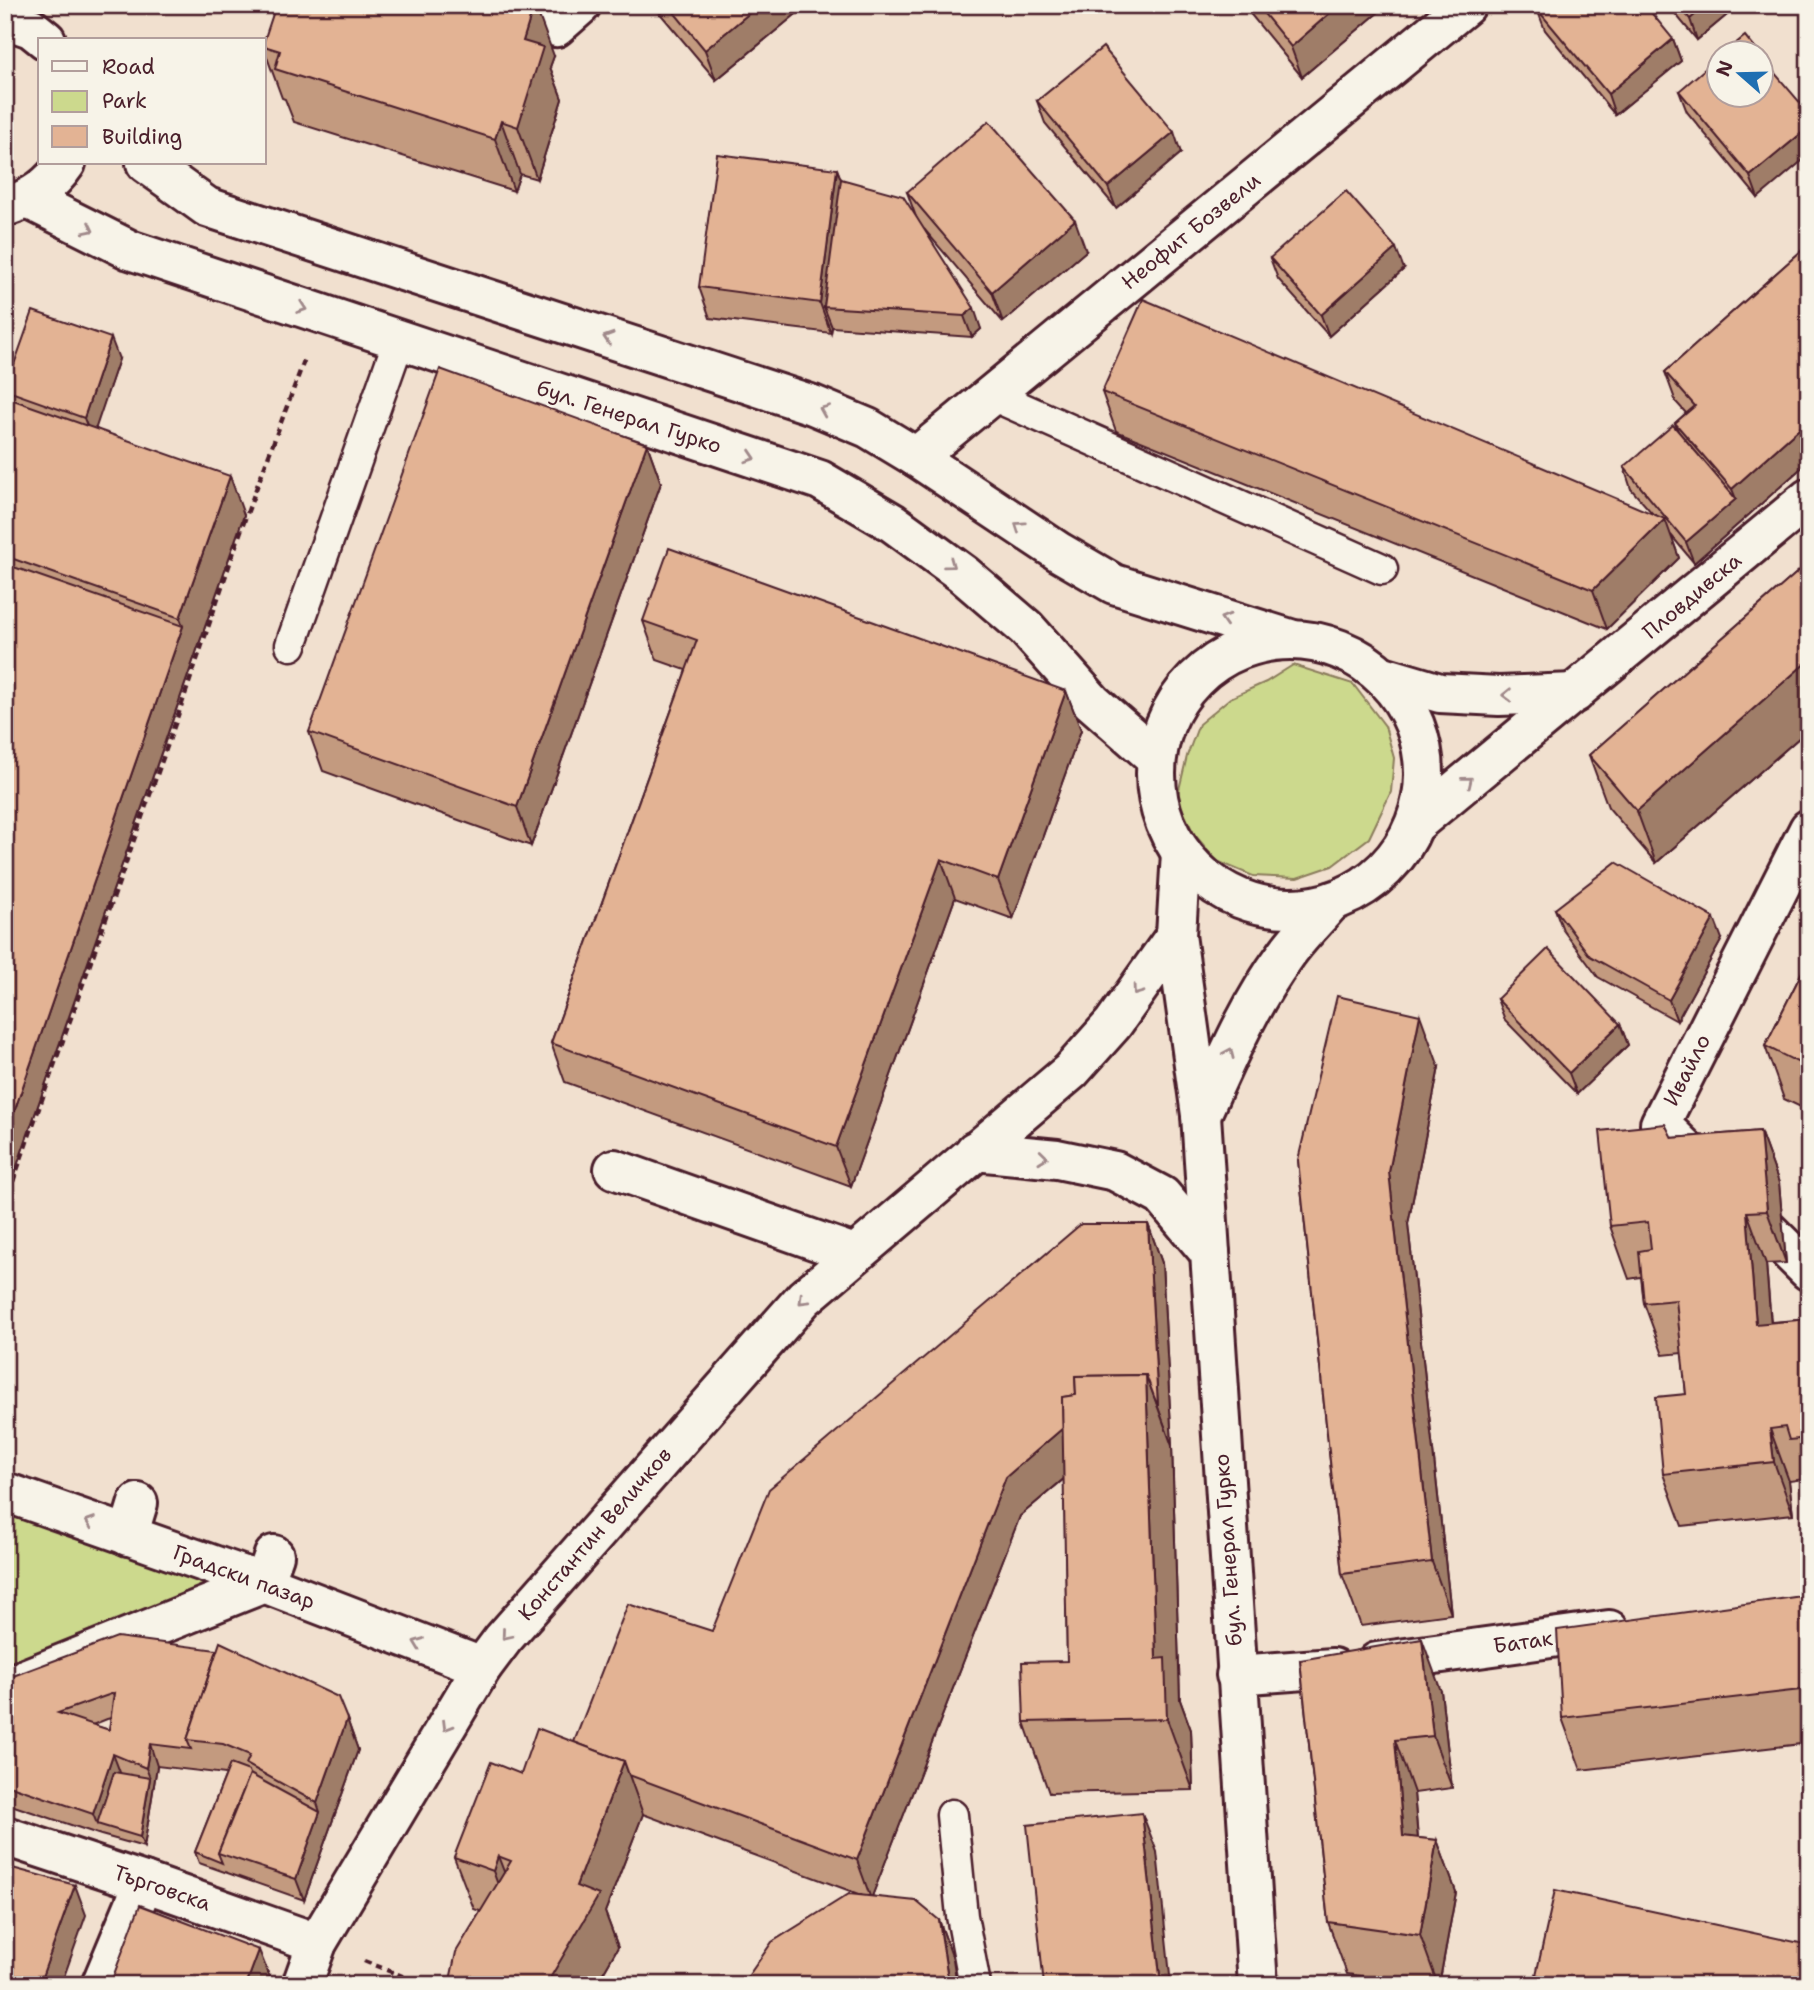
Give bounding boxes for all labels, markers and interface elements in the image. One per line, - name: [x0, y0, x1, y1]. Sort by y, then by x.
- legend: [38, 38, 266, 164]
- north arrow: [1706, 38, 1776, 108]
- text: Road: [102, 53, 155, 81]
- text: N: [1710, 57, 1739, 80]
- text: Park: [102, 87, 147, 115]
- text: Building: [102, 123, 182, 151]
- street label: Неофит Бозвели: [1116, 166, 1267, 296]
- one-way arrow: [82, 221, 94, 235]
- one-way arrow: [296, 300, 308, 314]
- one-way arrow: [602, 332, 614, 347]
- street label: бул. Генерал Гурко: [533, 374, 725, 460]
- one-way arrow: [819, 404, 831, 418]
- one-way arrow: [744, 449, 756, 463]
- one-way arrow: [1014, 521, 1027, 534]
- street label: Пловдивска: [1637, 546, 1747, 646]
- one-way arrow: [942, 556, 955, 568]
- one-way arrow: [1219, 612, 1231, 627]
- one-way arrow: [1501, 688, 1512, 703]
- one-way arrow: [1459, 777, 1472, 789]
- one-way arrow: [1132, 983, 1145, 996]
- street label: Ивайло: [1657, 1029, 1717, 1111]
- one-way arrow: [1221, 1048, 1235, 1060]
- one-way arrow: [1037, 1150, 1049, 1165]
- one-way arrow: [799, 1291, 812, 1304]
- street label: Константин Величков: [512, 1441, 678, 1627]
- street label: бул. Генерал Гурко: [1207, 1453, 1249, 1647]
- one-way arrow: [84, 1516, 96, 1530]
- street label: Градски пазар: [169, 1538, 319, 1616]
- street label: Батак: [1491, 1624, 1555, 1660]
- one-way arrow: [502, 1628, 515, 1640]
- one-way arrow: [413, 1637, 425, 1651]
- one-way arrow: [442, 1719, 455, 1732]
- street label: Търговска: [110, 1858, 214, 1918]

